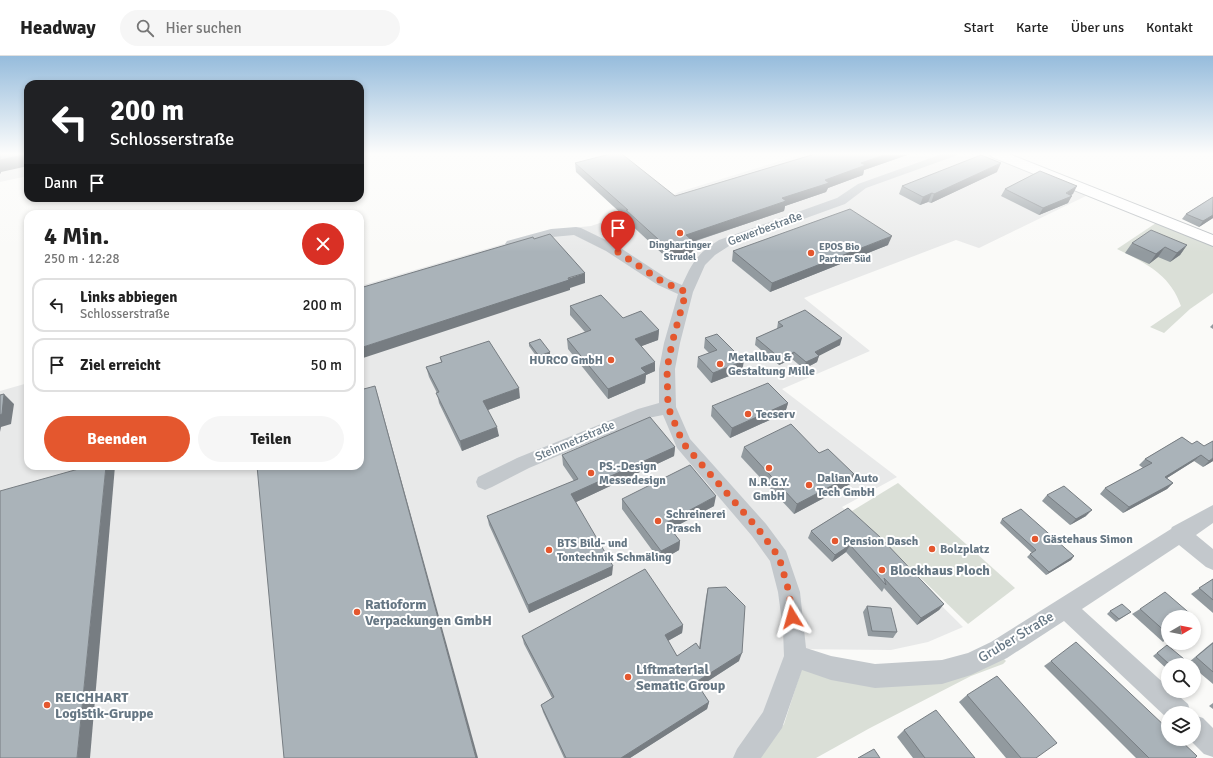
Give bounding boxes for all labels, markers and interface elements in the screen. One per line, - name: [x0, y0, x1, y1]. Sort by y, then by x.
- search box: [120, 10, 400, 46]
- text: Headway: [20, 16, 96, 40]
- icon: search: [134, 17, 156, 39]
- text: Hier suchen: [166, 19, 242, 37]
- text: Start: [964, 19, 994, 36]
- text: Karte: [1016, 19, 1049, 36]
- text: Über uns: [1071, 19, 1124, 36]
- text: Kontakt: [1146, 19, 1193, 36]
- text: 200 m: [110, 94, 184, 128]
- icon: left: [44, 96, 96, 148]
- text: Schlosserstraße: [110, 128, 234, 150]
- icon: arrive: [86, 172, 108, 194]
- text: Dann: [44, 174, 78, 192]
- street label: Gewerbestraße: [726, 209, 804, 249]
- pin: [601, 211, 635, 252]
- icon: arrive: [607, 217, 629, 239]
- text: 4 Min.: [44, 221, 109, 251]
- button: close: [302, 223, 344, 265]
- marker: Dinghartinger Strudel: [675, 228, 685, 238]
- place label: Dinghartinger Strudel: [649, 239, 711, 263]
- place label: EPOS Bio Partner Süd: [819, 241, 872, 265]
- marker: EPOS Bio Partner Süd: [806, 248, 816, 258]
- text: 250 m · 12:28: [44, 251, 120, 267]
- text: Links abbiegen: [80, 288, 177, 306]
- icon: left: [46, 294, 68, 316]
- text: 200 m: [302, 296, 342, 314]
- text: Schlosserstraße: [80, 306, 170, 322]
- place label: Metallbau & Gestaltung Mille: [728, 350, 815, 379]
- place label: HURCO GmbH: [529, 353, 603, 368]
- icon: arrive: [46, 354, 68, 376]
- marker: HURCO GmbH: [606, 355, 616, 365]
- text: Ziel erreicht: [80, 356, 161, 374]
- text: 50 m: [311, 356, 342, 374]
- marker: Metallbau & Gestaltung Mille: [715, 359, 725, 369]
- place label: Tecserv: [756, 407, 795, 422]
- marker: Tecserv: [743, 409, 753, 419]
- button: Beenden: [44, 416, 190, 462]
- button: Teilen: [198, 416, 344, 462]
- street label: Steinmetzstraße: [533, 417, 617, 465]
- place label: PS.-Design Messedesign: [599, 459, 666, 488]
- marker: N.R.G.Y. GmbH: [764, 463, 774, 473]
- marker: PS.-Design Messedesign: [586, 468, 596, 478]
- place label: Dalian Auto Tech GmbH: [817, 471, 878, 500]
- place label: N.R.G.Y. GmbH: [748, 475, 790, 504]
- marker: Dalian Auto Tech GmbH: [804, 480, 814, 490]
- place label: Schreinerei Prasch: [666, 507, 726, 536]
- marker: Schreinerei Prasch: [653, 516, 663, 526]
- place label: Gästehaus Simon: [1043, 532, 1133, 547]
- place label: Pension Dasch: [843, 534, 919, 549]
- marker: Gästehaus Simon: [1030, 534, 1040, 544]
- place label: BTS Bild- und Tontechnik Schmäling: [557, 536, 672, 565]
- marker: Pension Dasch: [830, 536, 840, 546]
- place label: Bolzplatz: [940, 542, 990, 557]
- marker: Bolzplatz: [927, 544, 937, 554]
- marker: BTS Bild- und Tontechnik Schmäling: [544, 545, 554, 555]
- place label: Blockhaus Ploch: [890, 562, 990, 579]
- marker: Blockhaus Ploch: [877, 565, 887, 575]
- place label: Ratioform Verpackungen GmbH: [365, 596, 492, 629]
- position arrow: [771, 596, 813, 638]
- marker: Ratioform Verpackungen GmbH: [352, 607, 362, 617]
- street label: Gruber Straße: [975, 608, 1057, 666]
- north arrow: [1161, 610, 1201, 650]
- map controls: [1161, 610, 1201, 746]
- button: search: [1161, 658, 1201, 698]
- place label: Liftmaterial Sematic Group: [636, 661, 726, 694]
- marker: Liftmaterial Sematic Group: [623, 672, 633, 682]
- place label: REICHHART Logistik-Gruppe: [55, 689, 154, 722]
- marker: REICHHART Logistik-Gruppe: [42, 700, 52, 710]
- button: layers: [1161, 706, 1201, 746]

